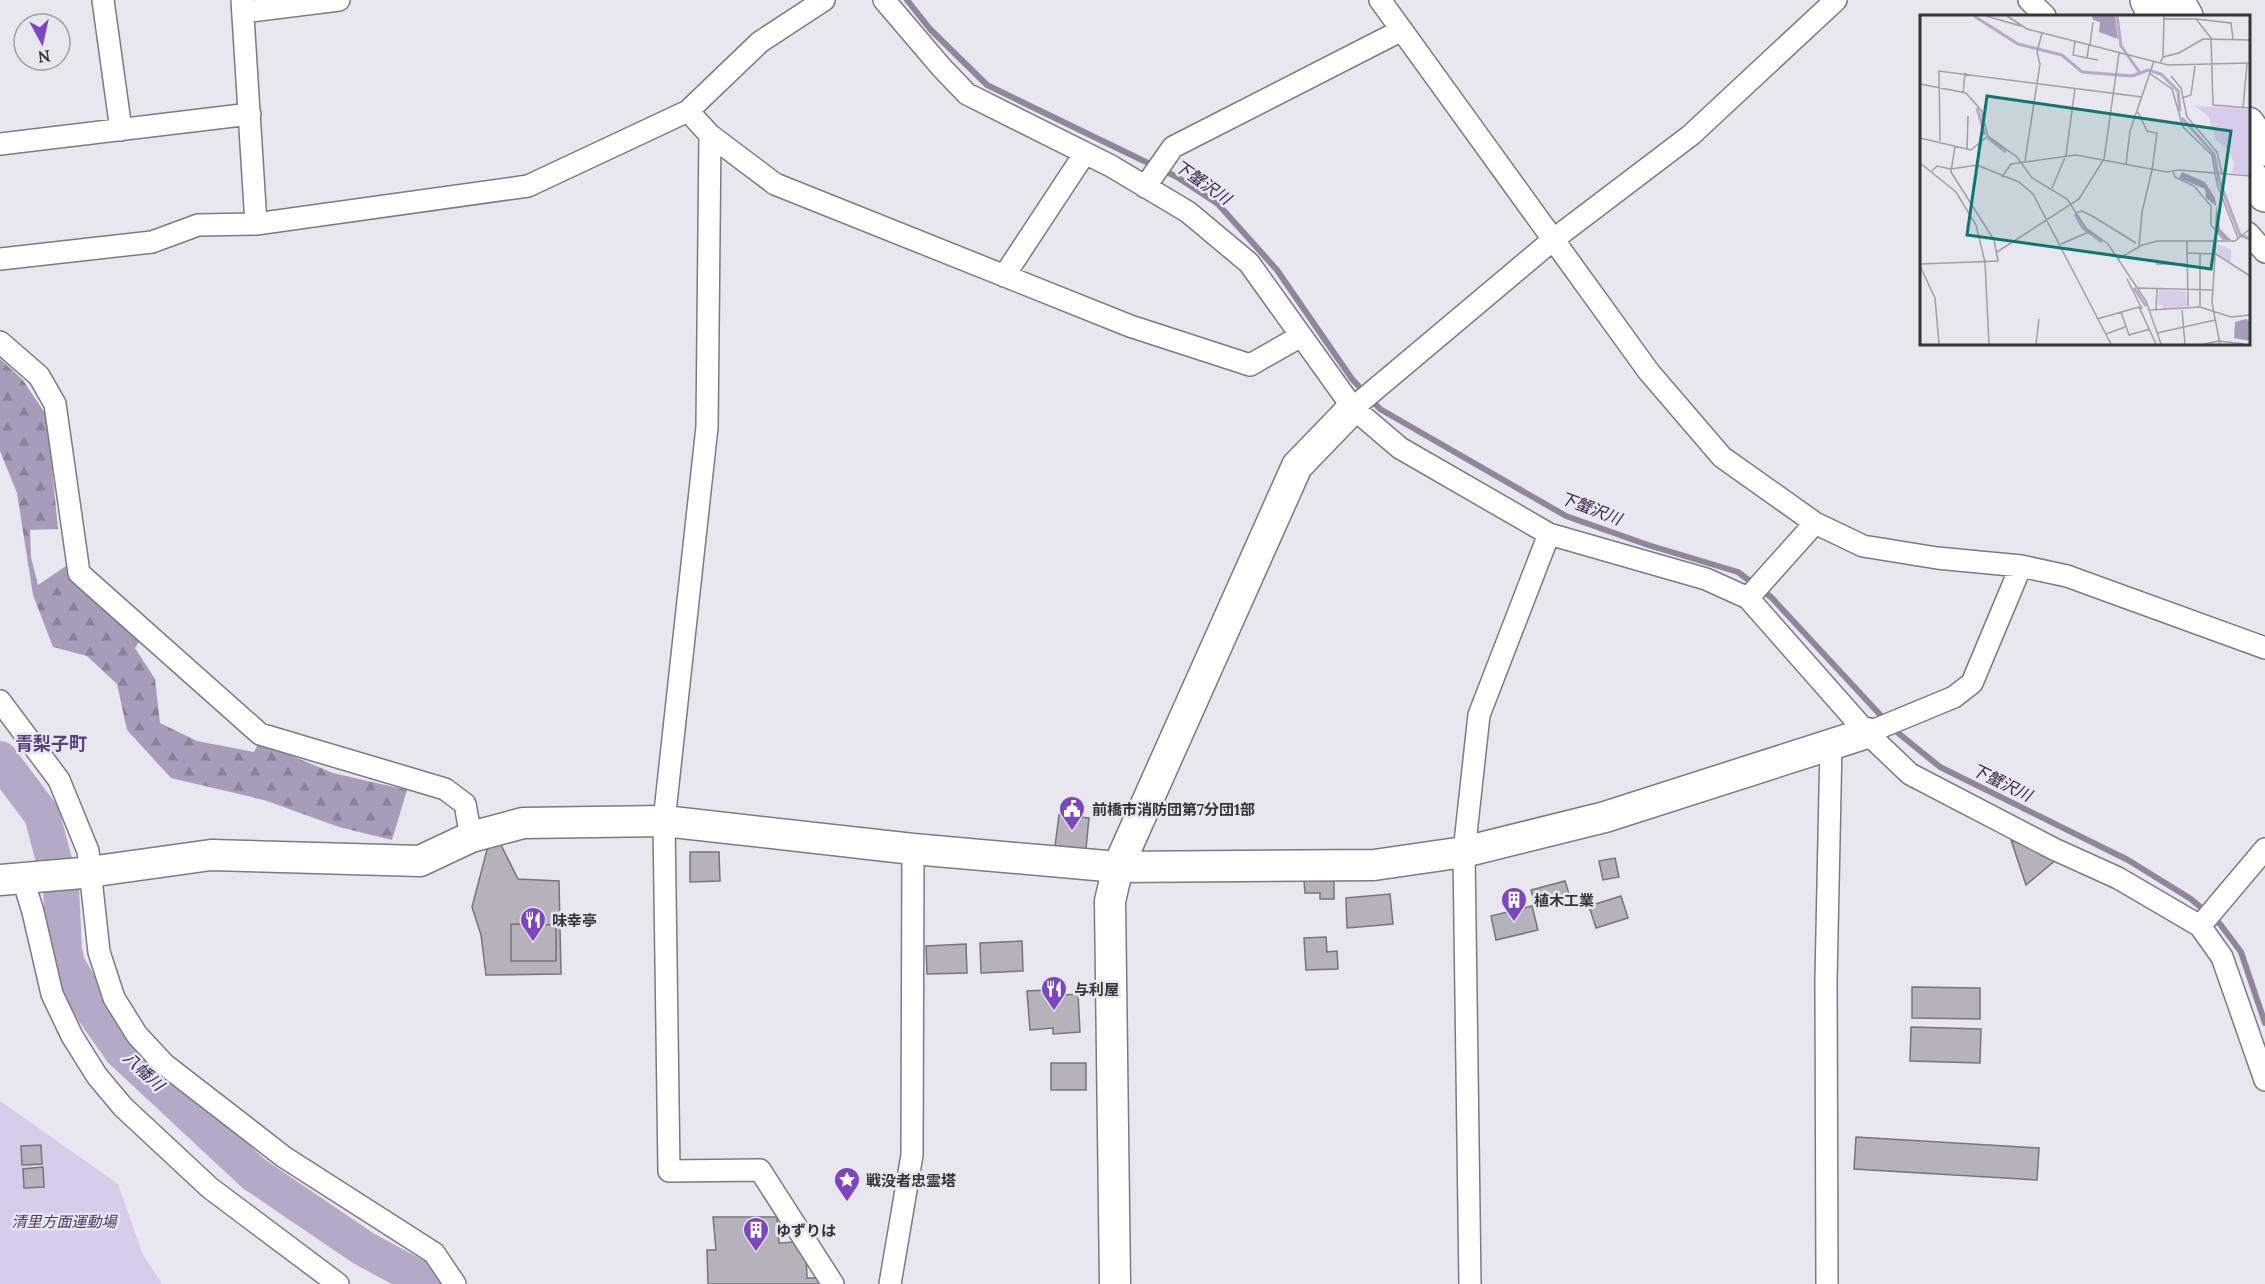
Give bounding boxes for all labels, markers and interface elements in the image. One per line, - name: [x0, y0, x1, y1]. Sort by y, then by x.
- north arrow: [12, 12, 72, 72]
- inset map: [1920, 15, 2250, 345]
- text: N: [37, 46, 52, 68]
- water label: 下蟹沢川: [1171, 155, 1237, 210]
- water label: 下蟹沢川: [1558, 487, 1626, 530]
- district label: 青梨子町: [15, 732, 87, 755]
- water label: 下蟹沢川: [1969, 759, 2037, 806]
- public building icon: 前橋市消防団第7分団1部: [1057, 794, 1087, 832]
- place label: 前橋市消防団第7分団1部: [1092, 800, 1255, 819]
- building icon: 植木工業: [1499, 885, 1529, 923]
- place label: 植木工業: [1534, 891, 1594, 910]
- restaurant icon: 味幸亭: [518, 905, 548, 943]
- place label: 味幸亭: [552, 911, 597, 930]
- restaurant icon: 与利屋: [1039, 974, 1069, 1012]
- place label: 与利屋: [1074, 980, 1119, 999]
- water label: 八幡川: [120, 1047, 170, 1096]
- place icon: 戦没者忠霊塔: [832, 1165, 862, 1203]
- place label: 戦没者忠霊塔: [866, 1171, 956, 1190]
- park label: 清里方面運動場: [11, 1212, 118, 1231]
- building icon: ゆずりは: [741, 1215, 771, 1253]
- place label: ゆずりは: [776, 1221, 836, 1240]

